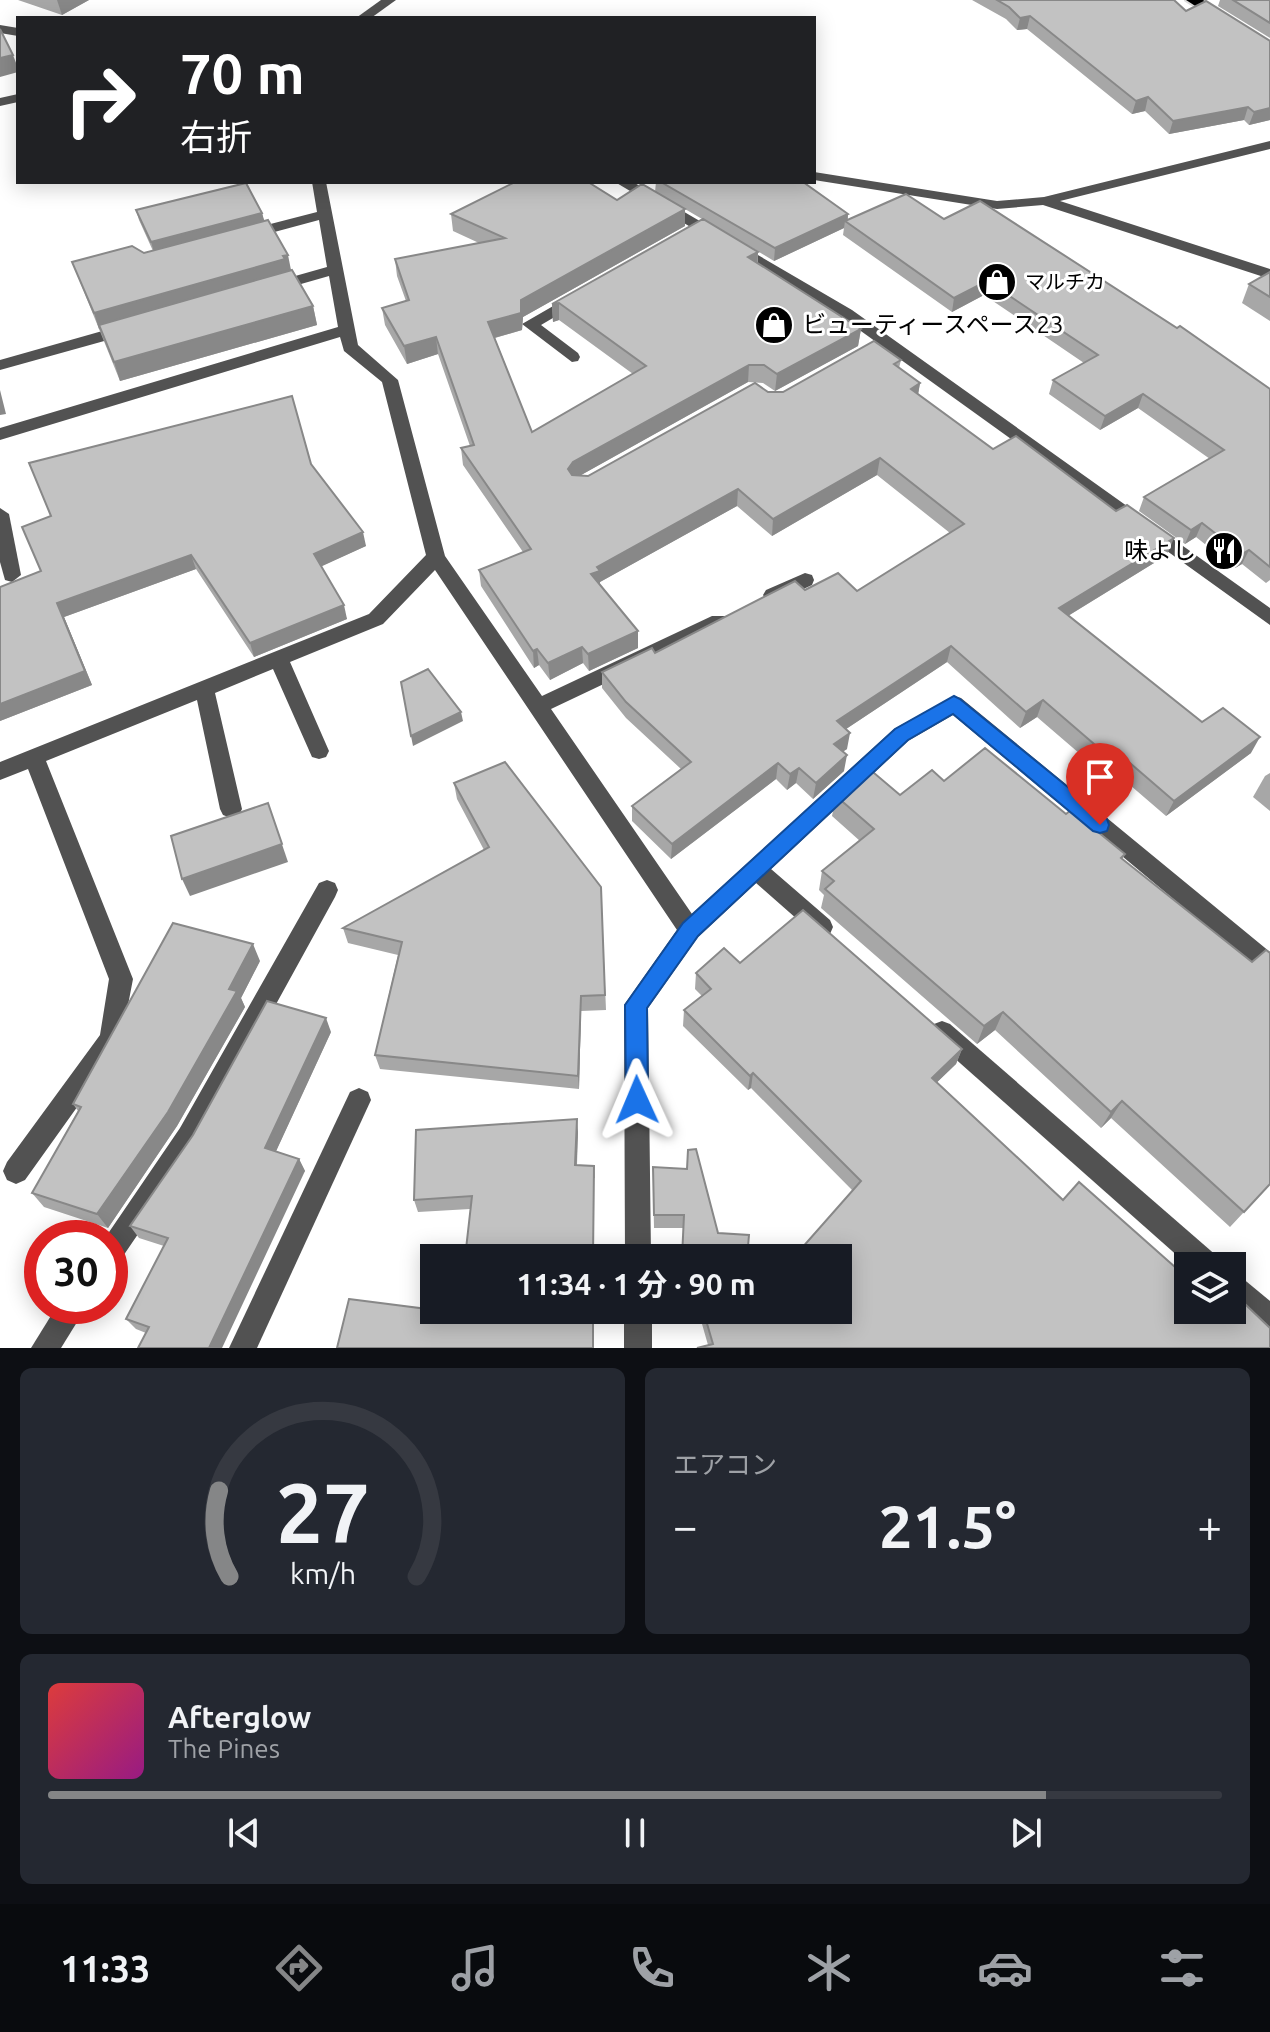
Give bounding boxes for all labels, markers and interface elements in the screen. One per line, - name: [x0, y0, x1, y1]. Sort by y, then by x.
- text: 70 m: [180, 42, 305, 105]
- icon: right: [48, 48, 152, 152]
- text: 右折: [180, 116, 252, 157]
- shop icon: マルチカ: [976, 261, 1018, 303]
- place label: マルチカ: [1025, 270, 1105, 293]
- shop icon: ビューティースペース23: [753, 304, 795, 346]
- place label: ビューティースペース23: [802, 311, 1064, 338]
- restaurant icon: 味よし: [1203, 530, 1245, 572]
- place label: 味よし: [1124, 537, 1196, 564]
- pin: [1066, 743, 1134, 825]
- icon: arrive: [1078, 755, 1122, 799]
- position arrow: [595, 1058, 679, 1142]
- speed limit sign: 30: [24, 1220, 128, 1324]
- map controls: [1174, 1252, 1246, 1324]
- button: layers: [1174, 1252, 1246, 1324]
- text: 11:34 · 1 分 · 90 m: [516, 1267, 756, 1301]
- text: エアコン: [673, 1450, 777, 1479]
- text: 27: [276, 1465, 369, 1559]
- text: 21.5°: [879, 1492, 1016, 1559]
- text: −: [673, 1501, 698, 1550]
- text: +: [1197, 1501, 1222, 1550]
- text: km/h: [290, 1557, 356, 1589]
- text: Afterglow: [168, 1700, 311, 1734]
- text: The Pines: [168, 1734, 280, 1763]
- icon: previous: [222, 1811, 266, 1855]
- icon: pause: [613, 1811, 657, 1855]
- icon: next: [1004, 1811, 1048, 1855]
- icon: directions: [271, 1940, 327, 1996]
- icon: music: [447, 1940, 503, 1996]
- icon: phone: [624, 1940, 680, 1996]
- icon: climate: [801, 1940, 857, 1996]
- icon: car: [977, 1940, 1033, 1996]
- icon: filters: [1154, 1940, 1210, 1996]
- text: 11:33: [60, 1948, 150, 1989]

